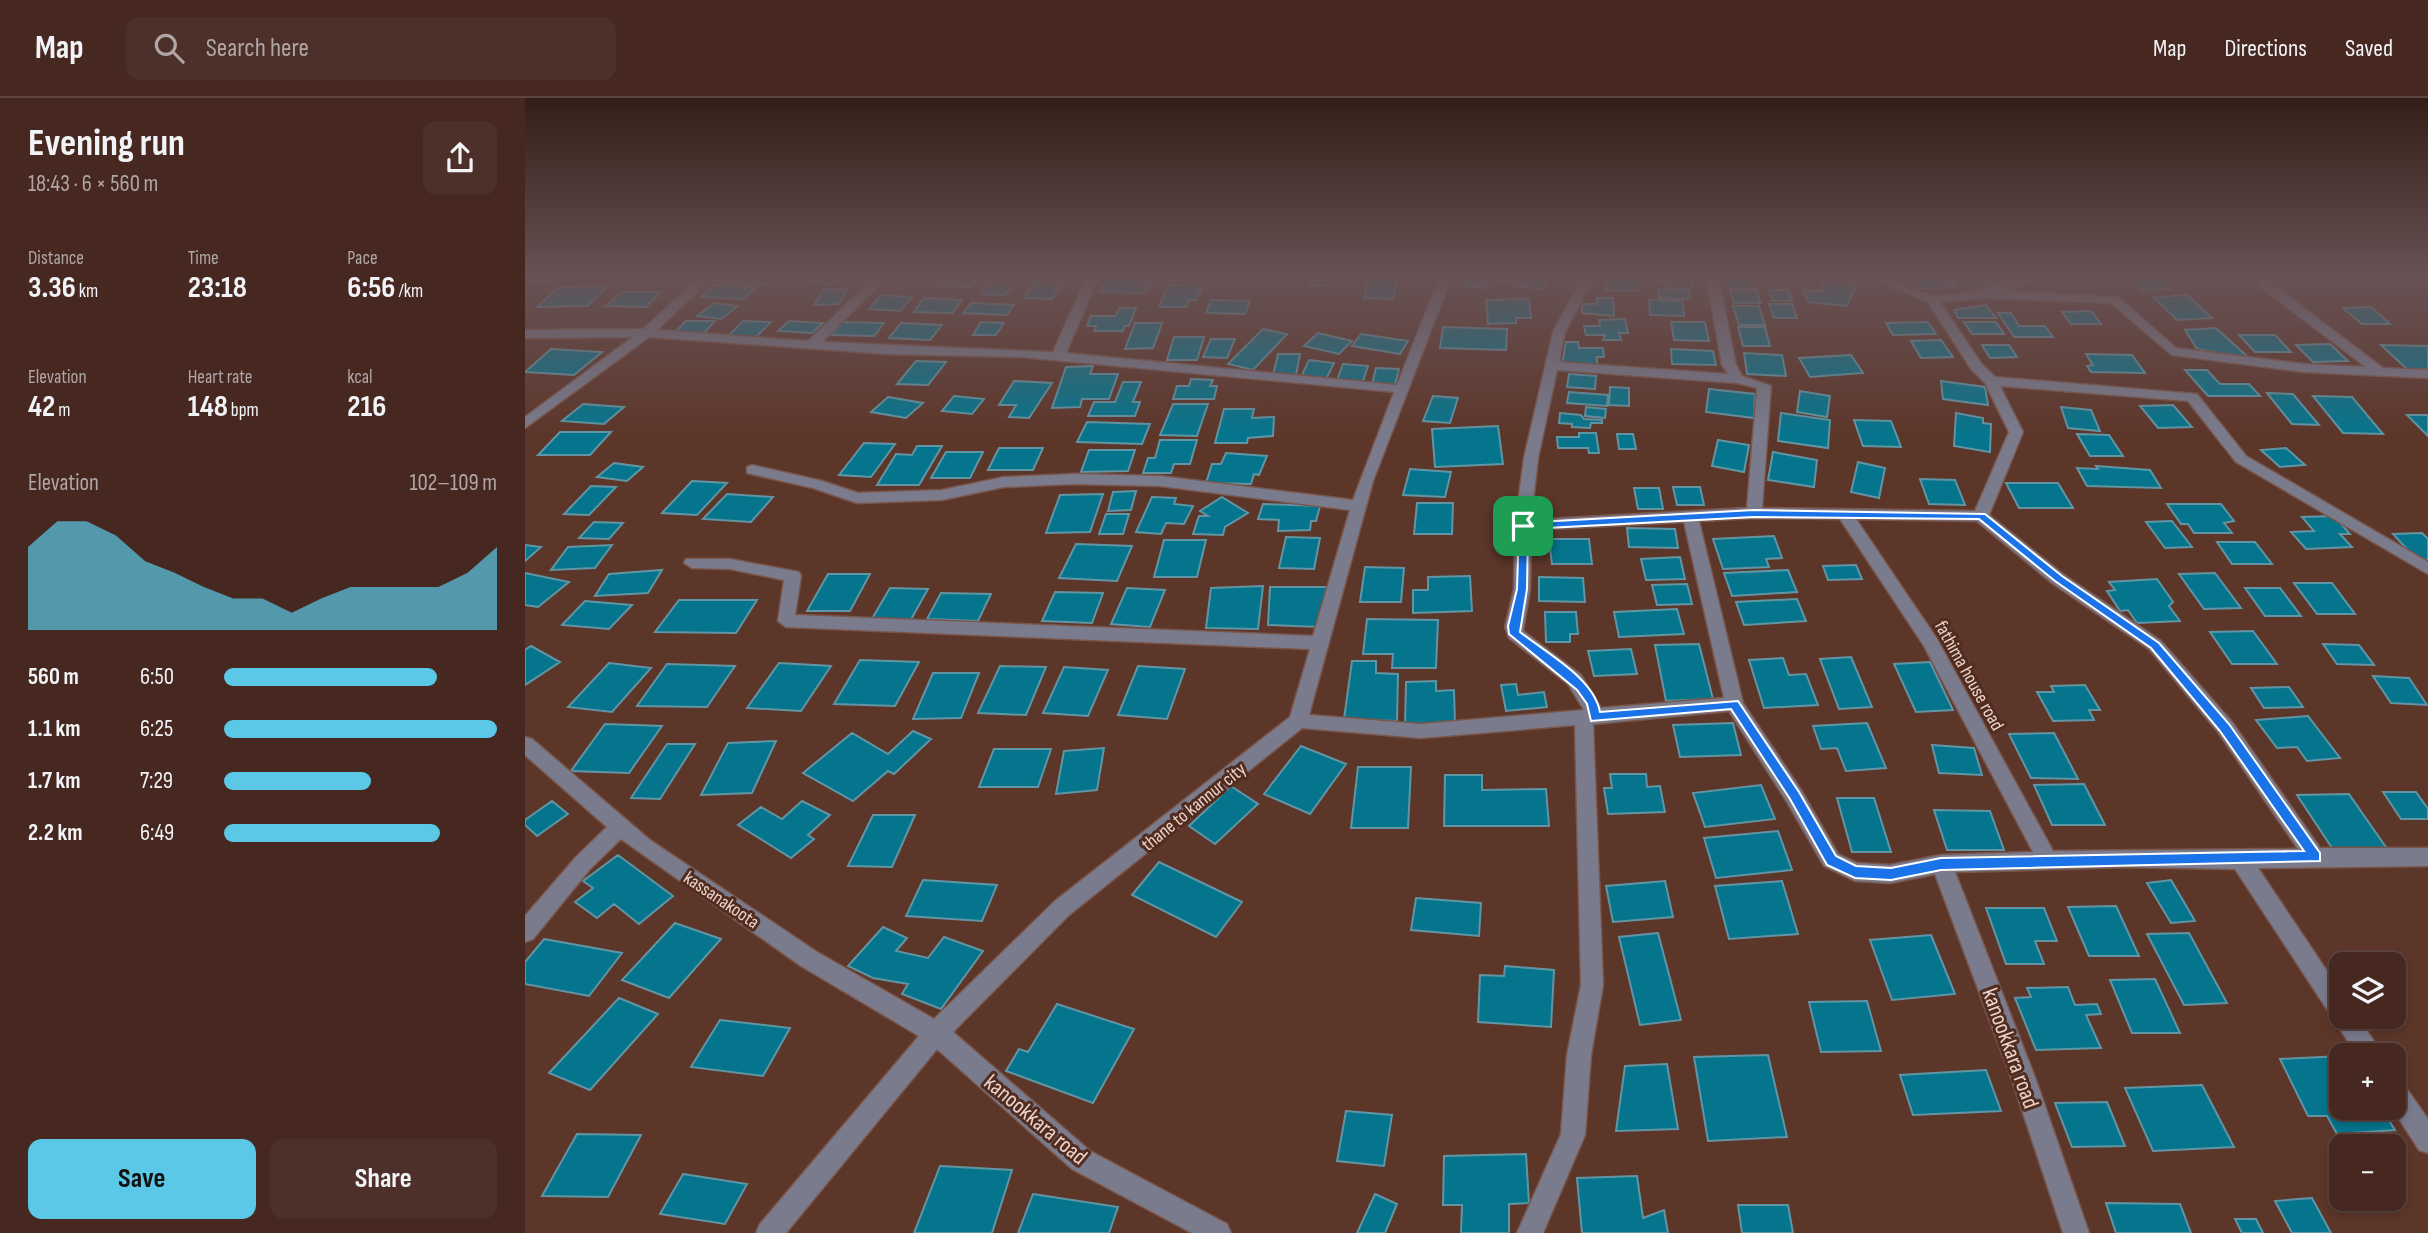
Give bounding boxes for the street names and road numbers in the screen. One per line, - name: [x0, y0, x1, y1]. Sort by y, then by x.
- street label: fathima house road: [1929, 617, 2008, 735]
- street label: thane to kannur city: [1137, 758, 1251, 856]
- street label: kassanakoota: [679, 867, 763, 934]
- street label: kanookkara road: [1975, 984, 2045, 1112]
- street label: kanookkara road: [978, 1069, 1093, 1171]

